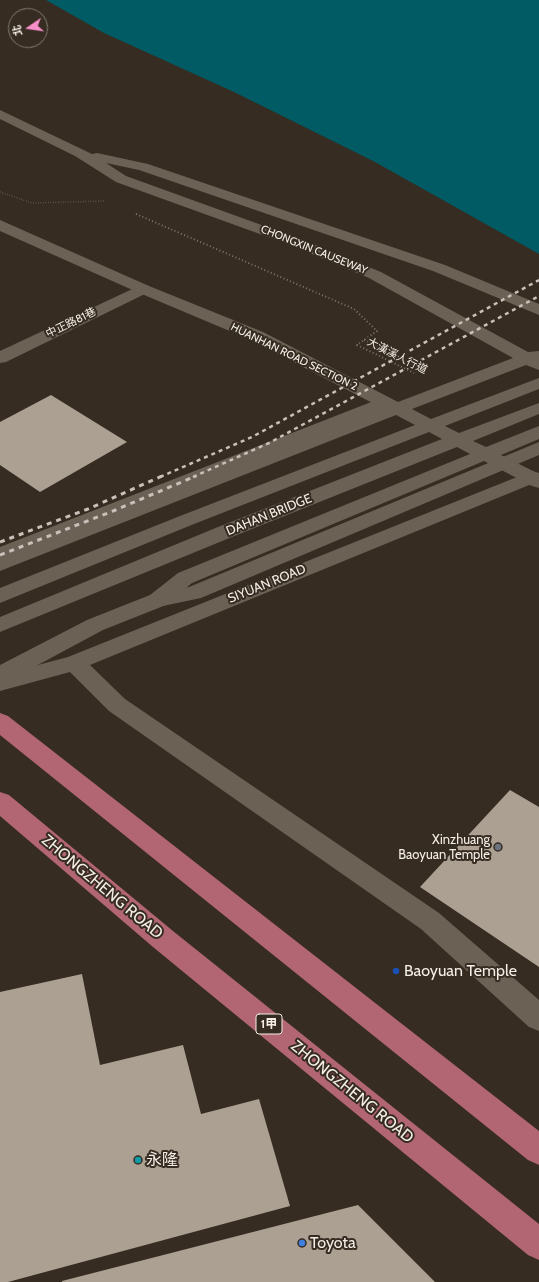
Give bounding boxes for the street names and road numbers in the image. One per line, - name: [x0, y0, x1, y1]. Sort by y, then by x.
- street label: CHONGXIN CAUSEWAY: [259, 223, 369, 277]
- street label: 中正路81巷: [44, 305, 98, 341]
- street label: HUANHAN ROAD SECTION 2: [228, 321, 360, 393]
- street label: 大漢溪人行道: [365, 335, 429, 377]
- street label: DAHAN BRIDGE: [224, 491, 314, 539]
- street label: SIYUAN ROAD: [226, 561, 308, 607]
- street label: ZHONGZHENG ROAD: [38, 831, 166, 943]
- road number: 1甲: [256, 1014, 282, 1034]
- street label: ZHONGZHENG ROAD: [287, 1037, 417, 1147]

